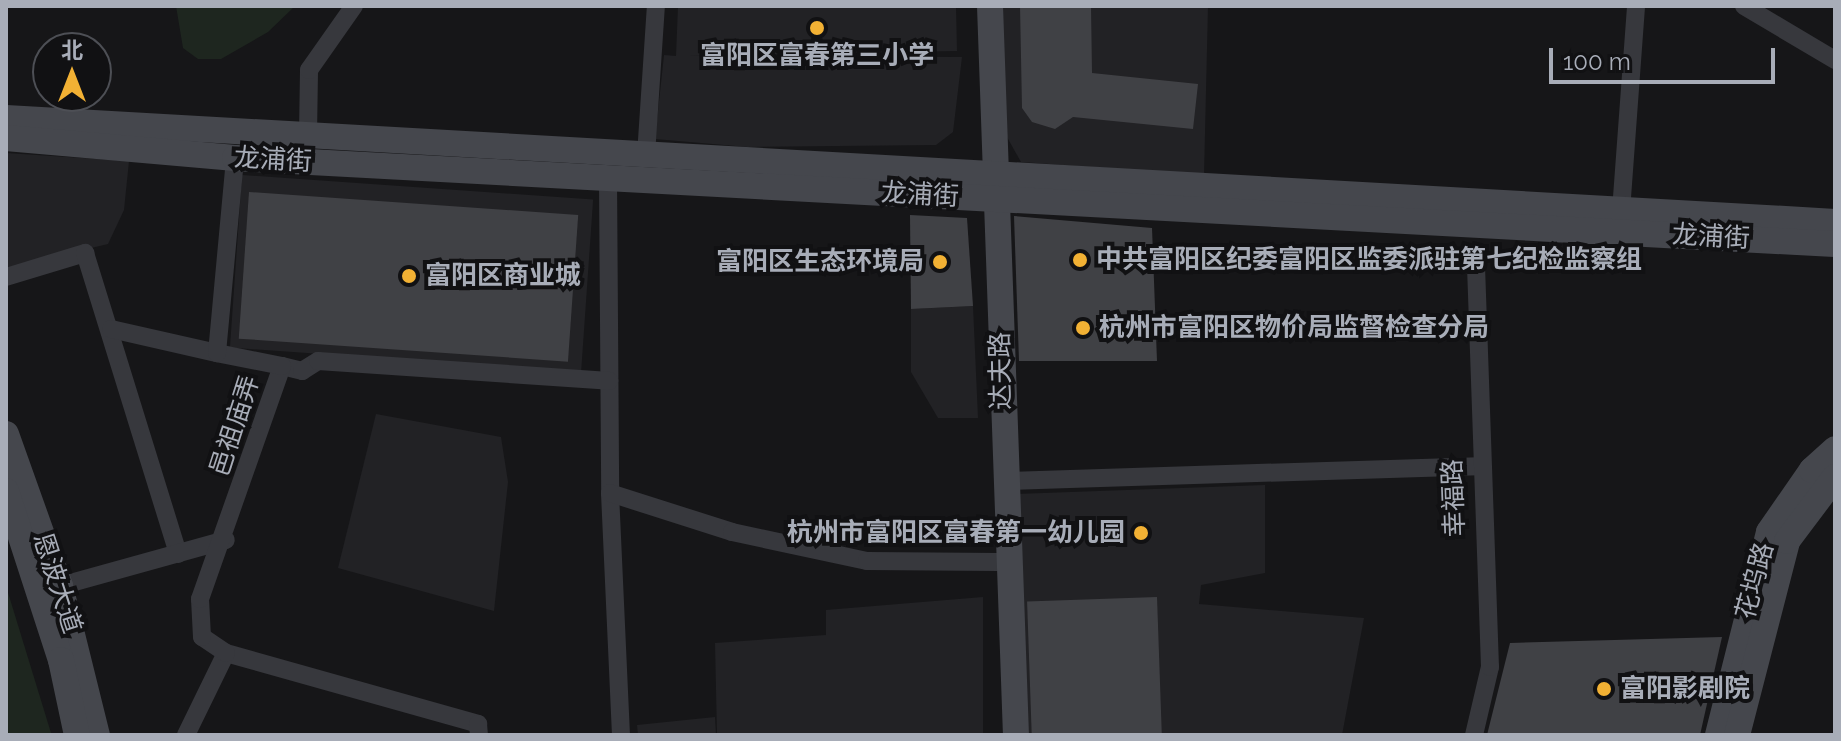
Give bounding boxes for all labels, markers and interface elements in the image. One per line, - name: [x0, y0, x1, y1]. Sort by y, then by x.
- marker: 富阳区富春第三小学: [808, 19, 826, 37]
- north arrow: [32, 32, 112, 112]
- scale bar: [1553, 32, 1779, 82]
- text: 北: [61, 37, 83, 63]
- place label: 富阳区富春第三小学: [700, 40, 934, 72]
- text: 100 m: [1563, 47, 1631, 76]
- street label: 龙浦街: [233, 142, 313, 178]
- street label: 龙浦街: [880, 177, 960, 213]
- street label: 龙浦街: [1671, 219, 1751, 255]
- place label: 中共富阳区纪委富阳区监委派驻第七纪检监察组: [1096, 244, 1642, 276]
- place label: 富阳区生态环境局: [716, 246, 924, 278]
- marker: 中共富阳区纪委富阳区监委派驻第七纪检监察组: [1071, 251, 1089, 269]
- marker: 富阳区生态环境局: [931, 253, 949, 271]
- place label: 富阳区商业城: [425, 260, 581, 292]
- marker: 富阳区商业城: [400, 267, 418, 285]
- place label: 杭州市富阳区物价局监督检查分局: [1099, 312, 1489, 344]
- marker: 杭州市富阳区物价局监督检查分局: [1074, 319, 1092, 337]
- street label: 达夫路: [985, 332, 1017, 410]
- street label: 邑祖庙弄: [204, 372, 266, 480]
- street label: 幸福路: [1437, 458, 1471, 538]
- place label: 杭州市富阳区富春第一幼儿园: [787, 517, 1125, 549]
- marker: 杭州市富阳区富春第一幼儿园: [1132, 524, 1150, 542]
- street label: 恩波大道: [26, 529, 88, 637]
- street label: 花坞路: [1730, 539, 1780, 623]
- place label: 富阳影剧院: [1620, 673, 1750, 705]
- marker: 富阳影剧院: [1595, 680, 1613, 698]

